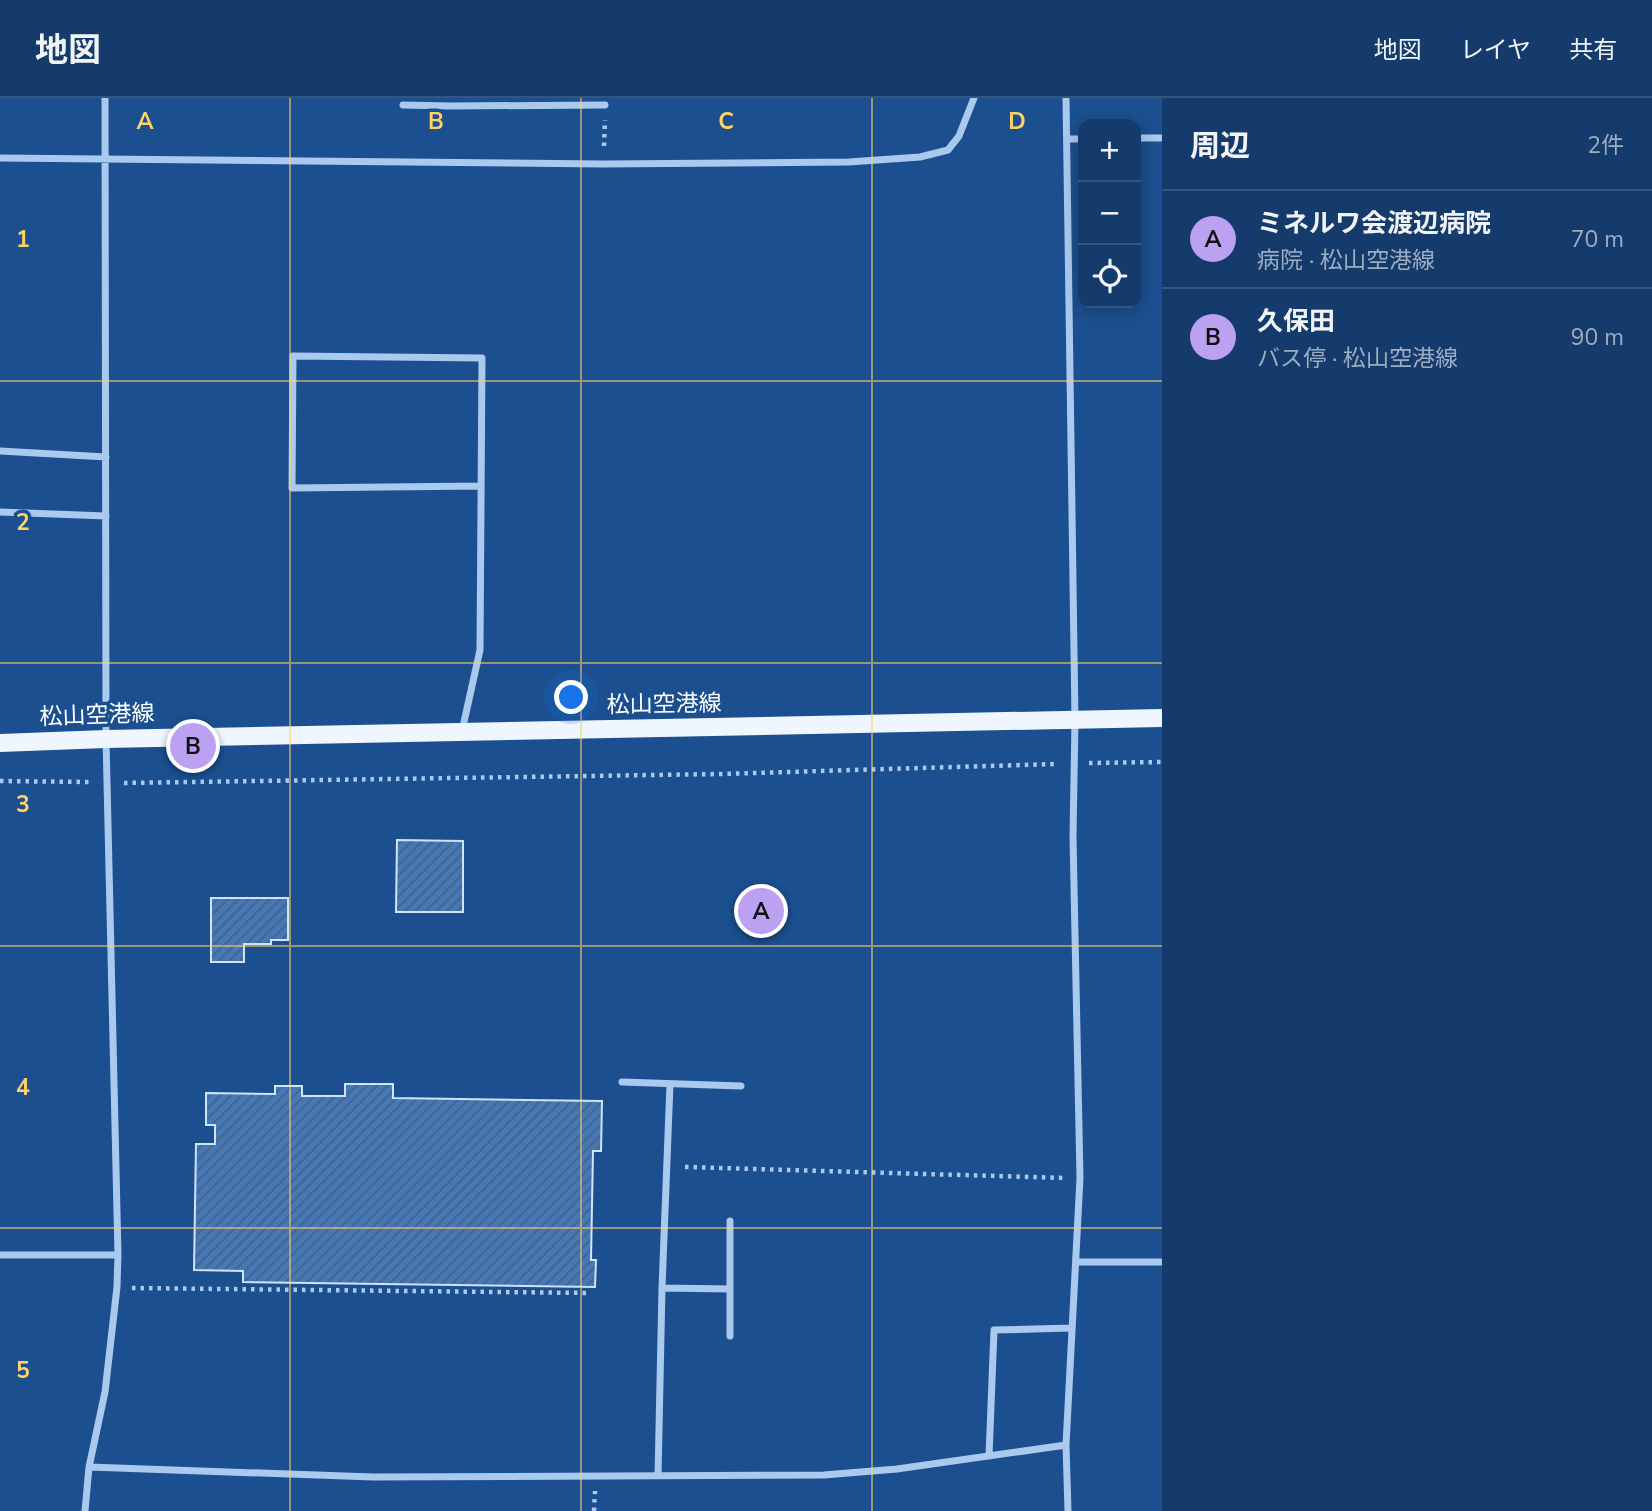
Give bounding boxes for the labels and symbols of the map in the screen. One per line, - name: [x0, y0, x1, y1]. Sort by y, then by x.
- text: A: [136, 106, 154, 137]
- text: B: [428, 106, 444, 137]
- text: C: [718, 106, 734, 137]
- text: D: [1008, 106, 1026, 137]
- text: 1: [16, 224, 30, 255]
- text: 2: [16, 507, 30, 538]
- your location: [554, 680, 588, 714]
- street label: 松山空港線: [606, 687, 722, 721]
- street label: 松山空港線: [39, 698, 155, 732]
- pin: B: [170, 720, 216, 772]
- text: 3: [16, 789, 30, 820]
- pin: A: [738, 885, 784, 937]
- text: 4: [16, 1072, 30, 1103]
- text: 5: [16, 1355, 30, 1386]

